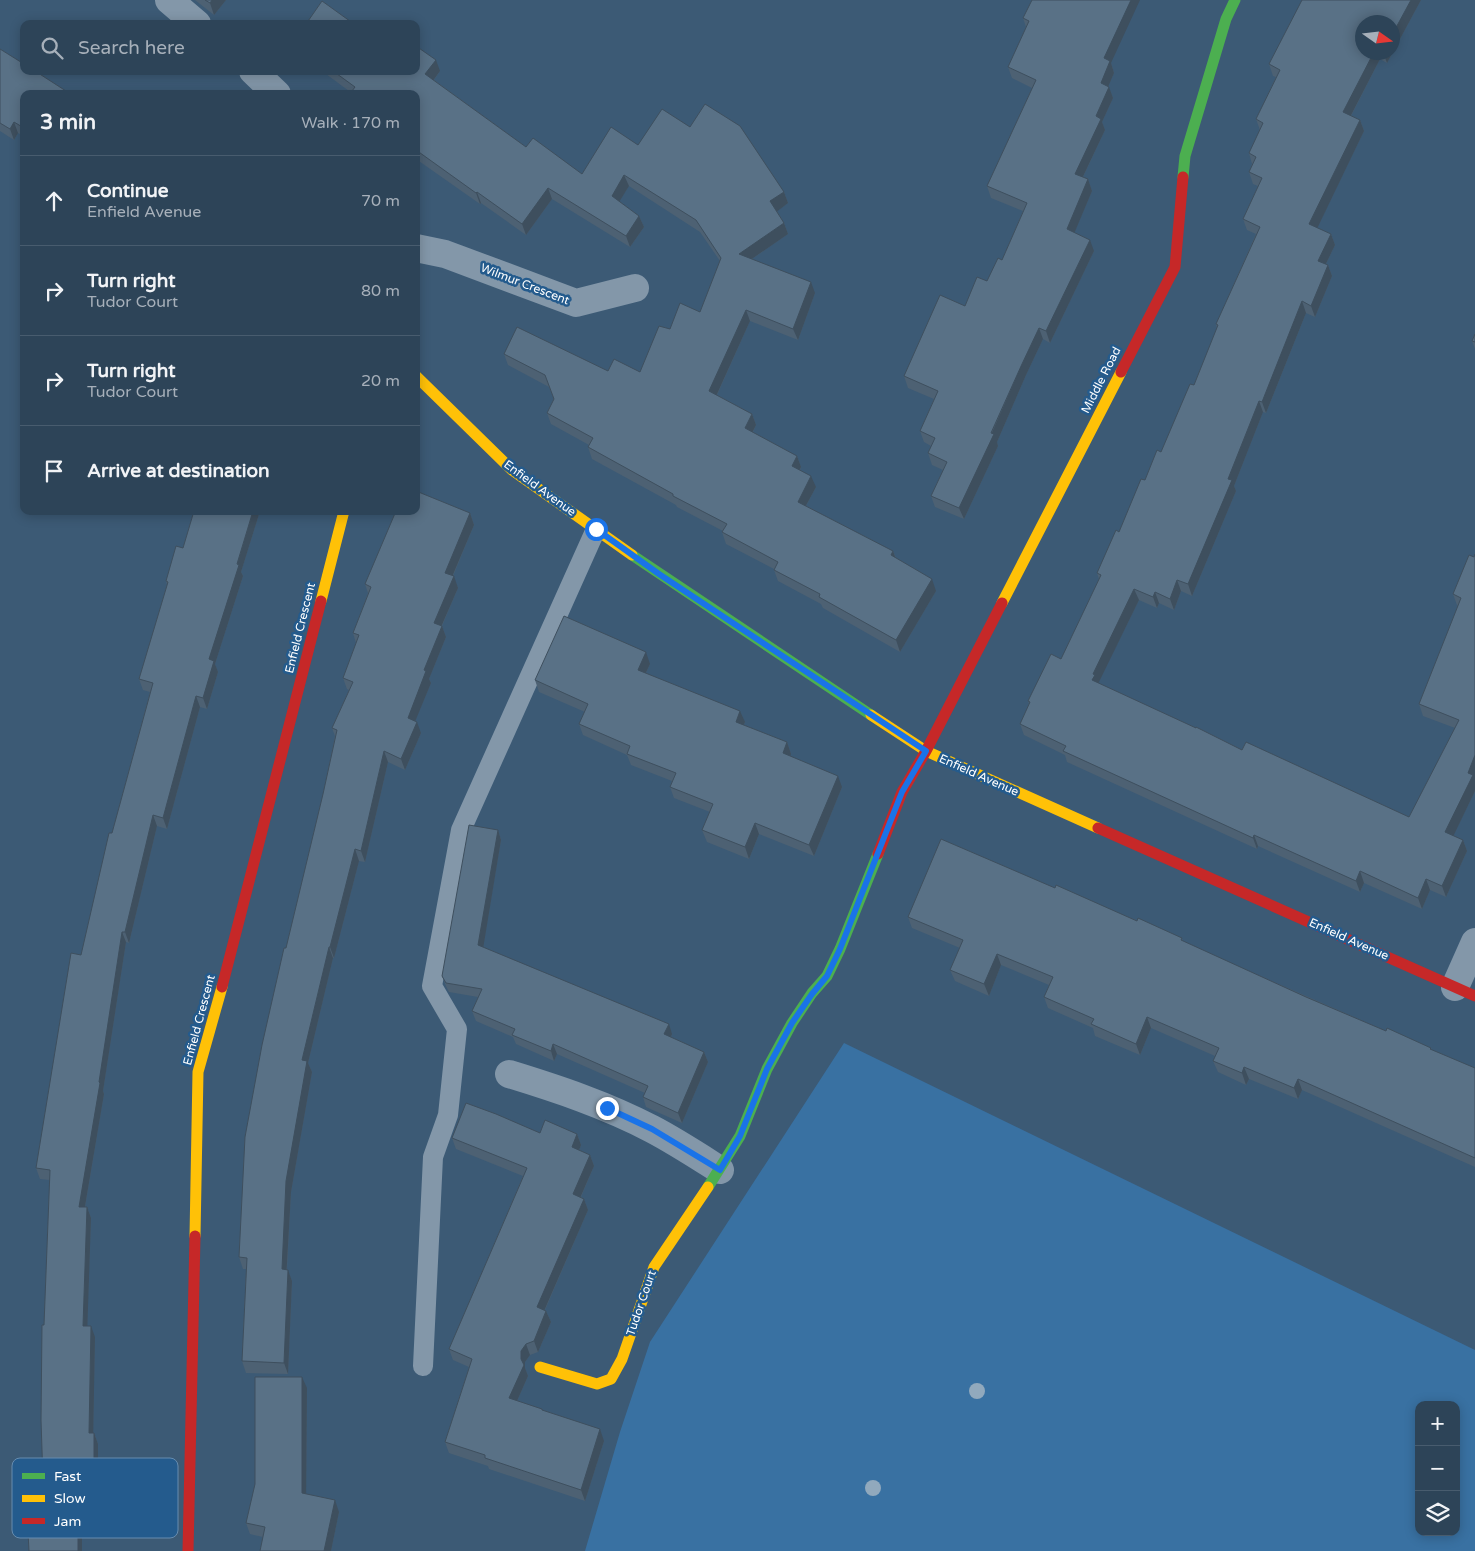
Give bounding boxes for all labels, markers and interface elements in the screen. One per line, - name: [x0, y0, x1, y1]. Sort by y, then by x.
- north arrow: [1355, 15, 1400, 60]
- search box: [20, 20, 420, 75]
- icon: search: [38, 34, 66, 62]
- text: Search here: [78, 37, 185, 59]
- text: 3 min: [40, 110, 96, 135]
- text: Walk · 170 m: [301, 113, 400, 133]
- text: Continue: [87, 180, 169, 202]
- icon: ahead: [40, 187, 68, 215]
- text: 70 m: [361, 191, 400, 211]
- text: Enfield Avenue: [87, 202, 201, 222]
- street label: Wilmur Crescent: [479, 261, 572, 308]
- text: Turn right: [87, 270, 175, 292]
- icon: right: [40, 277, 68, 305]
- text: 80 m: [361, 281, 400, 301]
- text: Tudor Court: [87, 292, 178, 312]
- street label: Middle Road: [1078, 344, 1124, 416]
- text: Turn right: [87, 360, 175, 382]
- icon: right: [40, 367, 68, 395]
- text: 20 m: [361, 371, 400, 391]
- text: Tudor Court: [87, 382, 178, 402]
- icon: arrive: [40, 457, 68, 485]
- street label: Enfield Avenue: [501, 457, 579, 519]
- text: Arrive at destination: [87, 460, 270, 482]
- route start: [585, 518, 608, 541]
- street label: Enfield Crescent: [282, 581, 318, 675]
- street label: Enfield Avenue: [937, 751, 1021, 799]
- street label: Enfield Avenue: [1307, 915, 1391, 963]
- street label: Enfield Crescent: [180, 973, 218, 1067]
- route end: [596, 1097, 619, 1120]
- street label: Tudor Court: [623, 1268, 659, 1338]
- map controls: [1415, 1401, 1460, 1536]
- button: +: [1415, 1401, 1460, 1446]
- button: −: [1415, 1446, 1460, 1491]
- legend: [12, 1458, 178, 1538]
- text: Fast: [54, 1468, 82, 1485]
- text: Slow: [54, 1490, 86, 1507]
- button: layers: [1415, 1491, 1460, 1536]
- text: Jam: [54, 1513, 81, 1530]

